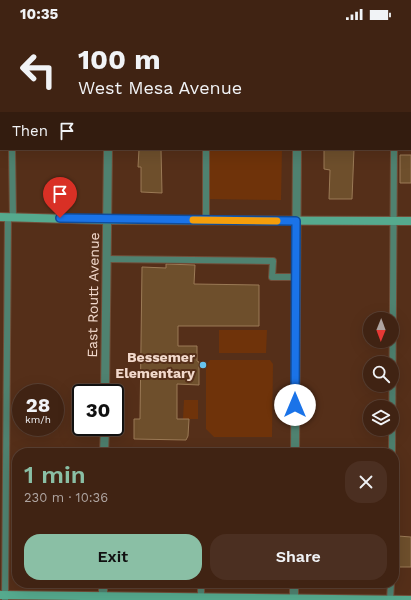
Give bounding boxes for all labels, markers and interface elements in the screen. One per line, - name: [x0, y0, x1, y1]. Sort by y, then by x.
- text: 10:35: [20, 5, 58, 23]
- text: 100 m: [78, 43, 161, 76]
- icon: left: [12, 44, 64, 96]
- text: West Mesa Avenue: [78, 77, 242, 98]
- icon: arrive: [56, 120, 78, 142]
- text: Then: [12, 122, 48, 140]
- pin: [43, 177, 77, 218]
- icon: arrive: [49, 183, 71, 205]
- street label: East Routt Avenue: [84, 232, 102, 358]
- north arrow: [363, 312, 399, 348]
- map controls: [363, 312, 399, 436]
- place label: Bessemer Elementary: [115, 349, 195, 381]
- button: search: [363, 356, 399, 392]
- marker: Bessemer Elementary: [198, 360, 208, 370]
- speed limit sign: 30: [72, 384, 124, 436]
- position arrow: [274, 384, 316, 426]
- text: 28: [26, 393, 50, 417]
- button: layers: [363, 400, 399, 436]
- text: km/h: [25, 414, 51, 425]
- text: 1 min: [24, 461, 86, 489]
- button: close: [345, 461, 387, 503]
- text: 230 m · 10:36: [24, 490, 108, 505]
- button: Exit: [24, 534, 202, 580]
- button: Share: [210, 534, 387, 580]

